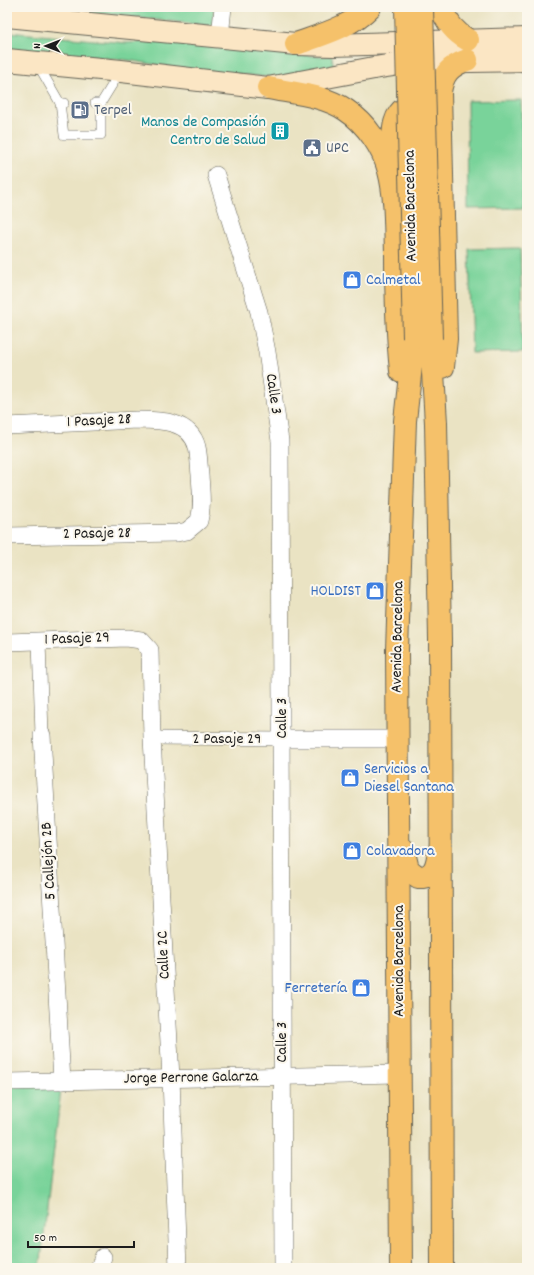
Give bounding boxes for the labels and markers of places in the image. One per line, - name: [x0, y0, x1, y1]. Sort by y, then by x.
- fuel station icon: Terpel: [69, 99, 91, 121]
- place label: Terpel: [94, 99, 132, 122]
- place label: Manos de Compasión Centro de Salud: [141, 111, 266, 152]
- building icon: Manos de Compasión Centro de Salud: [269, 120, 291, 142]
- public building icon: UPC: [301, 137, 323, 159]
- place label: UPC: [326, 137, 349, 160]
- shop icon: Calmetal: [341, 269, 363, 291]
- place label: Calmetal: [366, 269, 421, 292]
- place label: HOLDIST: [310, 580, 362, 603]
- shop icon: HOLDIST: [364, 580, 386, 602]
- place label: Servicios a Diesel Santana: [364, 758, 454, 799]
- shop icon: Servicios a Diesel Santana: [339, 767, 361, 789]
- shop icon: Colavadora: [341, 840, 363, 862]
- place label: Colavadora: [366, 840, 435, 863]
- place label: Ferretería: [285, 977, 347, 1000]
- shop icon: Ferretería: [350, 977, 372, 999]

